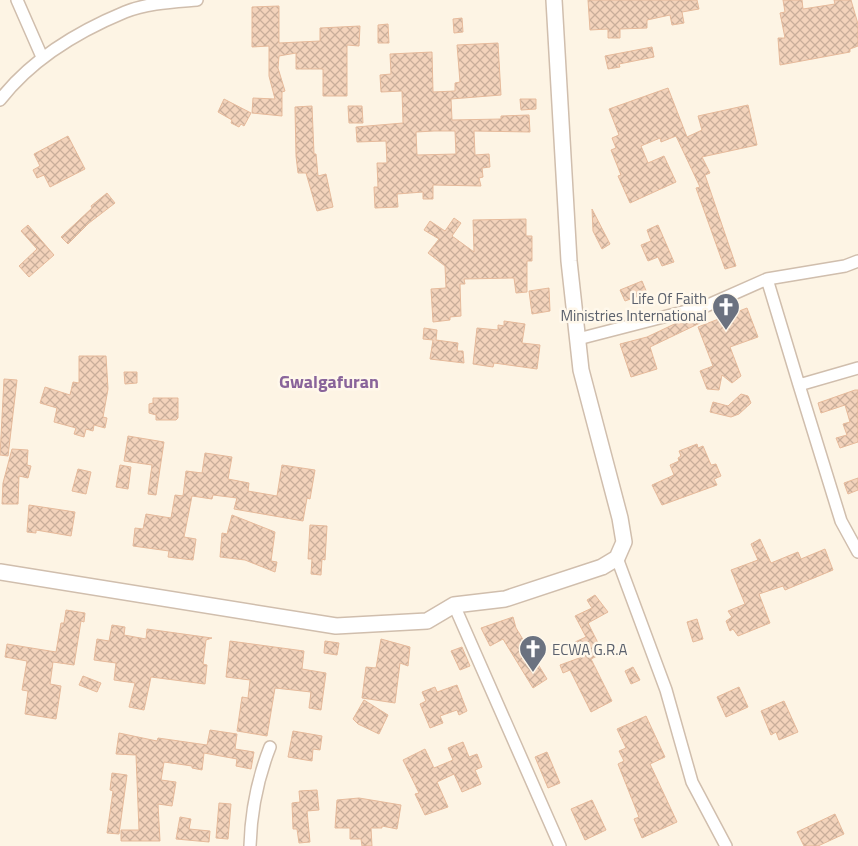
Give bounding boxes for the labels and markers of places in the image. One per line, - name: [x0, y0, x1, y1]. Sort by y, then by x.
- place label: Life Of Faith Ministries International: [560, 287, 707, 327]
- church icon: Life Of Faith Ministries International: [711, 292, 741, 331]
- church icon: ECWA G.R.A: [518, 634, 548, 673]
- place label: ECWA G.R.A: [552, 638, 627, 661]

